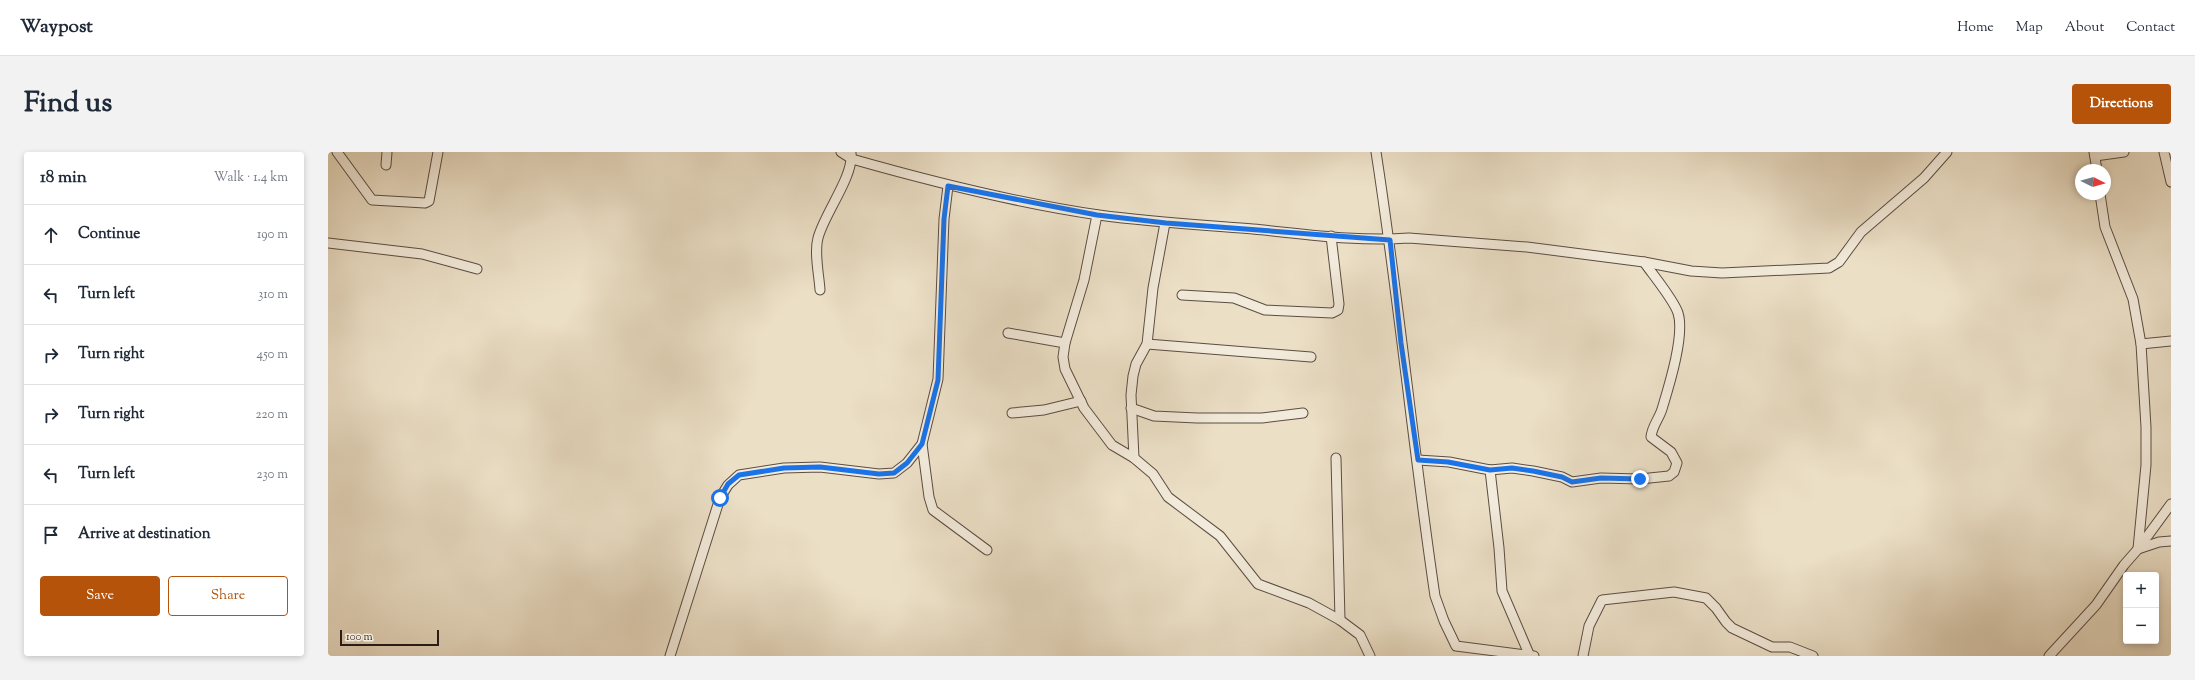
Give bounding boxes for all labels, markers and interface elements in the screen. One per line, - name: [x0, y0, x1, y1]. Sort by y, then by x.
- text: Waypost: [20, 14, 93, 41]
- text: Home: [1957, 18, 1994, 38]
- text: Map: [2016, 18, 2043, 38]
- text: About: [2065, 18, 2104, 38]
- text: Contact: [2126, 18, 2175, 38]
- text: Find us: [24, 84, 112, 124]
- button: Directions: [2072, 84, 2171, 124]
- north arrow: [2075, 164, 2111, 200]
- text: 18 min: [40, 166, 87, 190]
- text: Walk · 1.4 km: [214, 169, 288, 187]
- icon: ahead: [40, 224, 62, 246]
- text: Continue: [78, 224, 140, 245]
- text: 190 m: [257, 226, 288, 244]
- icon: left: [40, 284, 62, 306]
- text: Turn left: [78, 284, 135, 305]
- text: 310 m: [258, 286, 288, 304]
- icon: right: [40, 344, 62, 366]
- text: Turn right: [78, 344, 144, 365]
- text: 450 m: [257, 346, 288, 364]
- icon: right: [40, 404, 62, 426]
- text: Turn right: [78, 404, 144, 425]
- text: 220 m: [255, 406, 288, 424]
- icon: left: [40, 464, 62, 486]
- text: Turn left: [78, 464, 135, 485]
- text: 230 m: [256, 466, 288, 484]
- route end: [1631, 470, 1649, 488]
- route start: [711, 489, 729, 507]
- icon: arrive: [40, 524, 62, 546]
- text: Arrive at destination: [78, 524, 211, 545]
- map controls: [2123, 572, 2159, 644]
- button: +: [2123, 572, 2159, 608]
- button: Save: [40, 576, 160, 616]
- button: Share: [168, 576, 288, 616]
- button: −: [2123, 608, 2159, 644]
- scale bar: [340, 628, 439, 647]
- text: 100 m: [346, 629, 373, 645]

